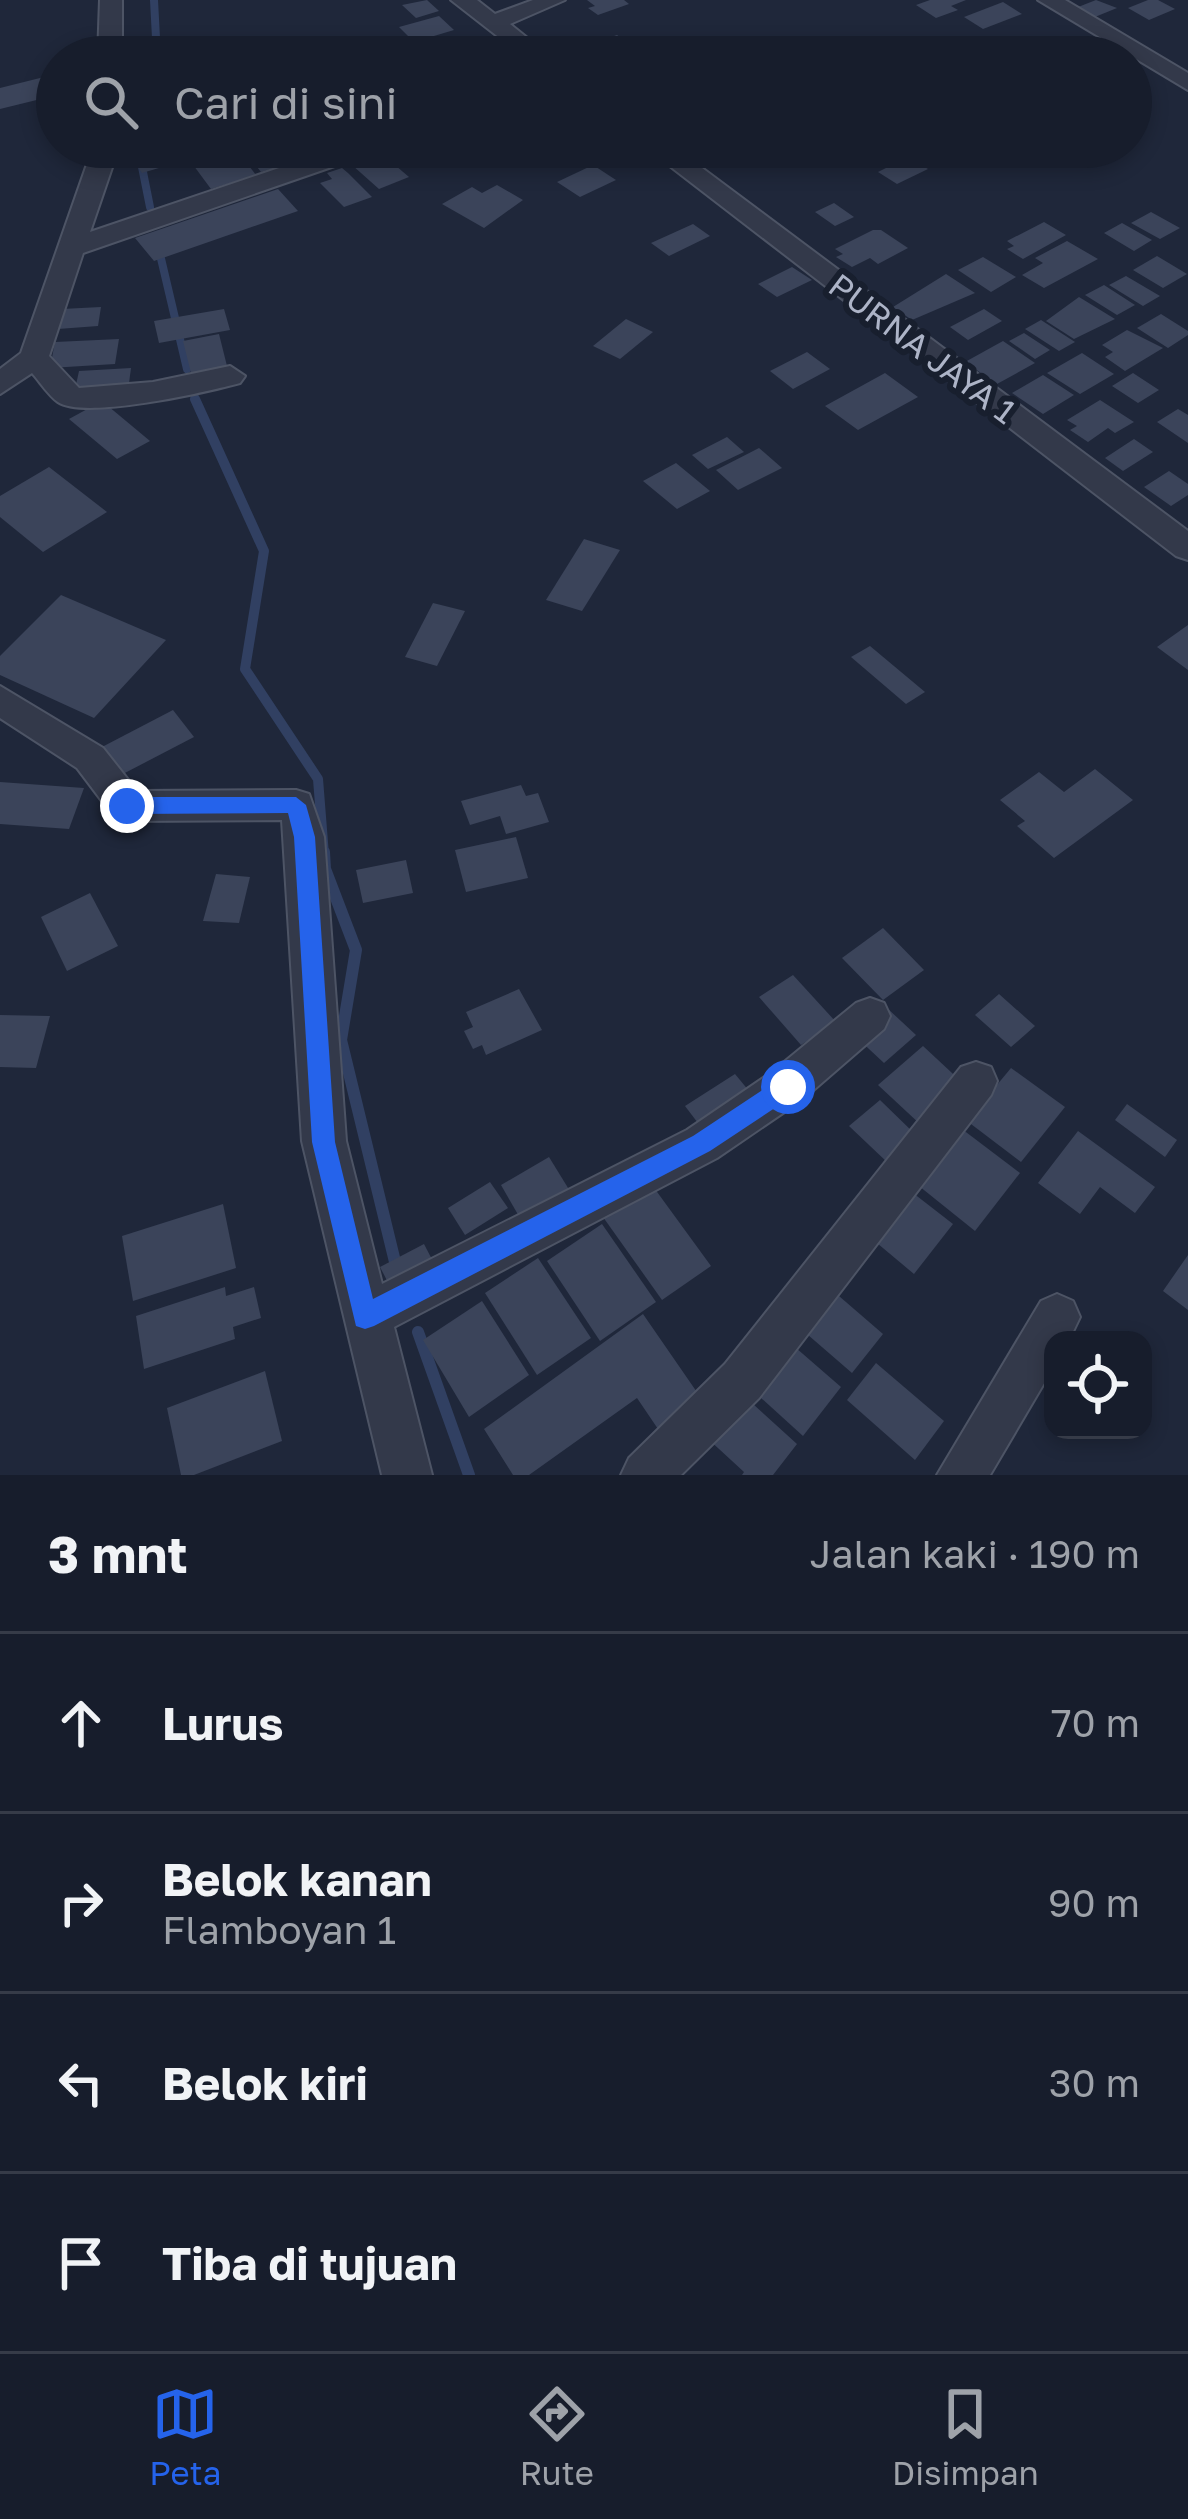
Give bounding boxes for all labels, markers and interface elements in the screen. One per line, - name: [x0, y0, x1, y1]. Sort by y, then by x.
- search box: [36, 36, 1152, 168]
- icon: search: [78, 69, 144, 135]
- text: Cari di sini: [174, 75, 398, 129]
- street label: PURNA JAYA 1: [822, 265, 1024, 431]
- route end: [100, 779, 154, 833]
- route start: [761, 1060, 815, 1114]
- map controls: [1044, 1331, 1152, 1439]
- button: locate: [1044, 1331, 1152, 1439]
- text: 3 mnt: [48, 1523, 188, 1584]
- text: Jalan kaki · 190 m: [810, 1530, 1140, 1577]
- icon: ahead: [48, 1690, 114, 1756]
- text: Lurus: [162, 1696, 284, 1750]
- text: 70 m: [1051, 1699, 1140, 1746]
- text: Belok kanan: [162, 1852, 432, 1906]
- icon: right: [48, 1870, 114, 1936]
- text: 90 m: [1048, 1879, 1140, 1926]
- text: Flamboyan 1: [162, 1906, 396, 1953]
- icon: left: [48, 2050, 114, 2116]
- text: Belok kiri: [162, 2056, 368, 2110]
- text: 30 m: [1049, 2059, 1140, 2106]
- icon: arrive: [48, 2230, 114, 2296]
- text: Tiba di tujuan: [162, 2236, 457, 2290]
- tab: Peta: [149, 2381, 221, 2492]
- tab: Rute: [520, 2381, 594, 2492]
- tab: Disimpan: [892, 2381, 1039, 2492]

